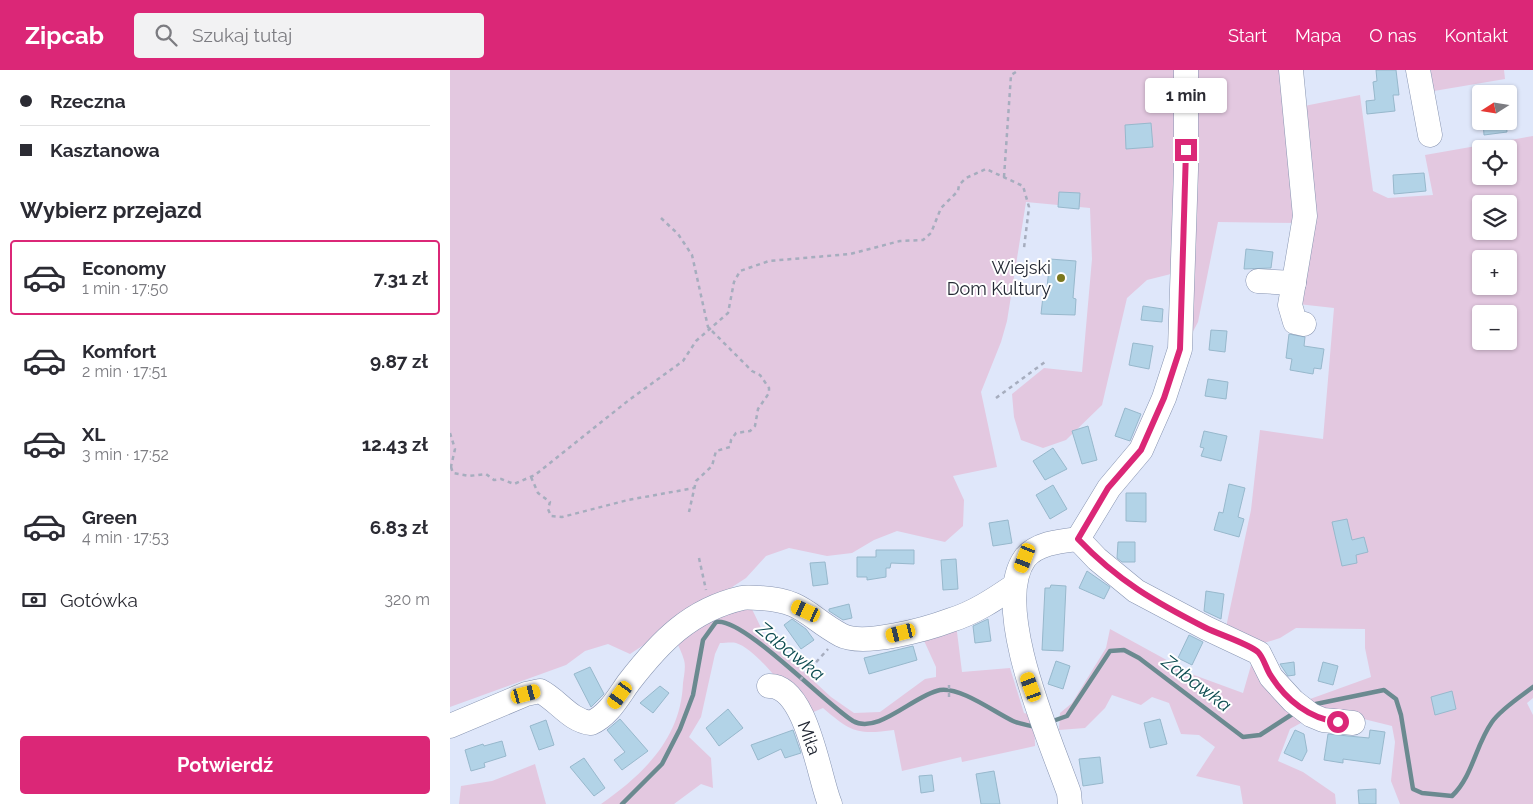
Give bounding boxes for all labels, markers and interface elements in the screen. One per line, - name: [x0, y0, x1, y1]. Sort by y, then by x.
- search box: [134, 13, 484, 58]
- text: Zipcab: [25, 21, 104, 50]
- icon: search: [152, 21, 180, 49]
- text: Szukaj tutaj: [192, 24, 292, 46]
- text: Start: [1228, 25, 1267, 46]
- text: Mapa: [1295, 25, 1341, 46]
- text: O nas: [1369, 25, 1416, 46]
- text: Kontakt: [1444, 25, 1508, 46]
- callout: 1 min: [1145, 78, 1227, 112]
- north arrow: [1472, 85, 1518, 130]
- map controls: [1472, 85, 1517, 350]
- text: 1 min: [1166, 86, 1206, 105]
- text: Rzeczna: [50, 90, 126, 112]
- text: Kasztanowa: [50, 139, 160, 161]
- route end: [1175, 139, 1197, 161]
- button: locate: [1472, 140, 1517, 185]
- button: layers: [1472, 195, 1517, 240]
- text: Wybierz przejazd: [20, 197, 202, 223]
- button: +: [1472, 250, 1517, 295]
- icon: car: [22, 255, 67, 300]
- text: Economy: [82, 257, 166, 279]
- place label: Wiejski Dom Kultury: [947, 257, 1051, 299]
- text: 7.31 zł: [374, 267, 428, 289]
- marker: Wiejski Dom Kultury: [1055, 272, 1067, 284]
- text: 1 min · 17:50: [82, 279, 168, 298]
- button: −: [1472, 305, 1517, 350]
- icon: car: [22, 338, 67, 383]
- text: Komfort: [82, 340, 156, 362]
- text: 9.87 zł: [370, 350, 428, 372]
- text: 2 min · 17:51: [82, 362, 167, 381]
- icon: car: [22, 421, 67, 466]
- text: XL: [82, 423, 105, 445]
- text: 12.43 zł: [362, 433, 428, 455]
- text: 3 min · 17:52: [82, 445, 169, 464]
- icon: car: [22, 504, 67, 549]
- text: Green: [82, 506, 137, 528]
- text: 6.83 zł: [370, 516, 428, 538]
- text: 4 min · 17:53: [82, 528, 169, 547]
- car: [1012, 541, 1037, 575]
- icon: cash: [20, 586, 48, 614]
- text: Gotówka: [60, 589, 138, 611]
- text: 320 m: [385, 590, 430, 609]
- car: [789, 598, 822, 624]
- water label: Zabawka: [752, 616, 829, 685]
- car: [884, 622, 917, 644]
- water label: Zabawka: [1157, 649, 1236, 716]
- car: [1018, 670, 1043, 704]
- car: [605, 678, 634, 712]
- car: [509, 683, 542, 705]
- route start: [1327, 711, 1349, 733]
- street label: Miła: [793, 718, 826, 758]
- button: Potwierdź: [20, 736, 430, 794]

